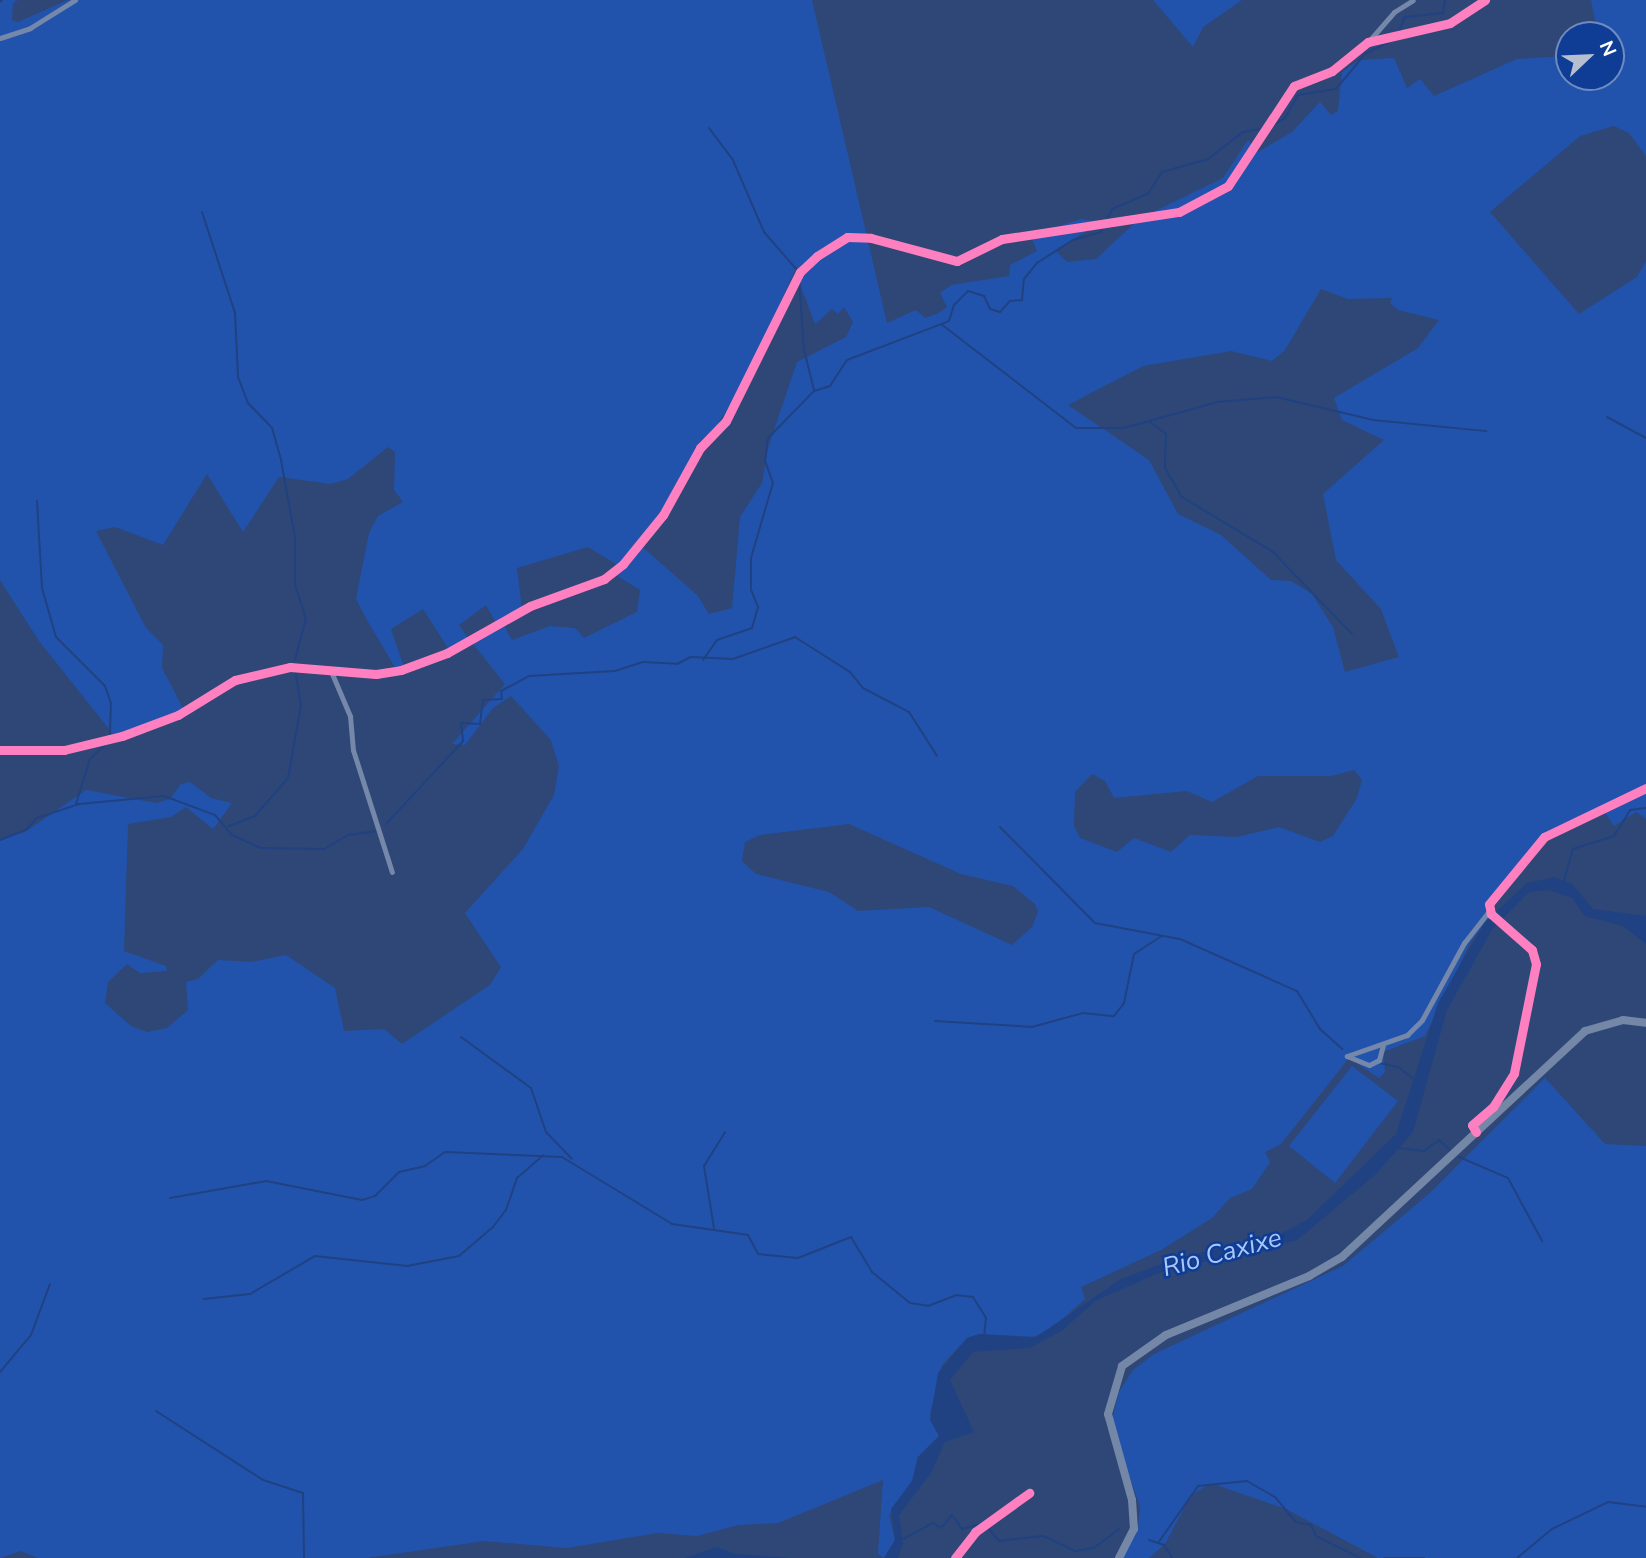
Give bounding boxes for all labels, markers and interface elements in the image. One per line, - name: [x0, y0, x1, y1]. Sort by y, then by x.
- north arrow: [1555, 21, 1625, 91]
- text: N: [1593, 37, 1622, 60]
- water label: Rio Caxixe: [1159, 1222, 1285, 1284]

